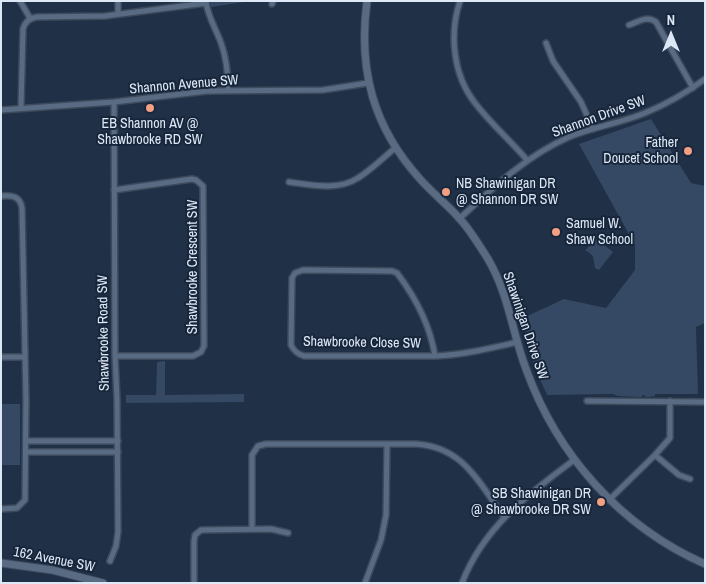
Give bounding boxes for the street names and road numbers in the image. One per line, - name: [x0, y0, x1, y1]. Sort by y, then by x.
- street label: Shannon Avenue SW: [129, 72, 239, 98]
- street label: Shannon Drive SW: [550, 92, 648, 142]
- street label: Shawbrooke Crescent SW: [185, 200, 201, 334]
- street label: Shawinigan Drive SW: [499, 270, 551, 382]
- street label: Shawbrooke Road SW: [95, 275, 113, 391]
- street label: Shawbrooke Close SW: [303, 334, 421, 352]
- street label: 162 Avenue SW: [12, 544, 96, 576]

